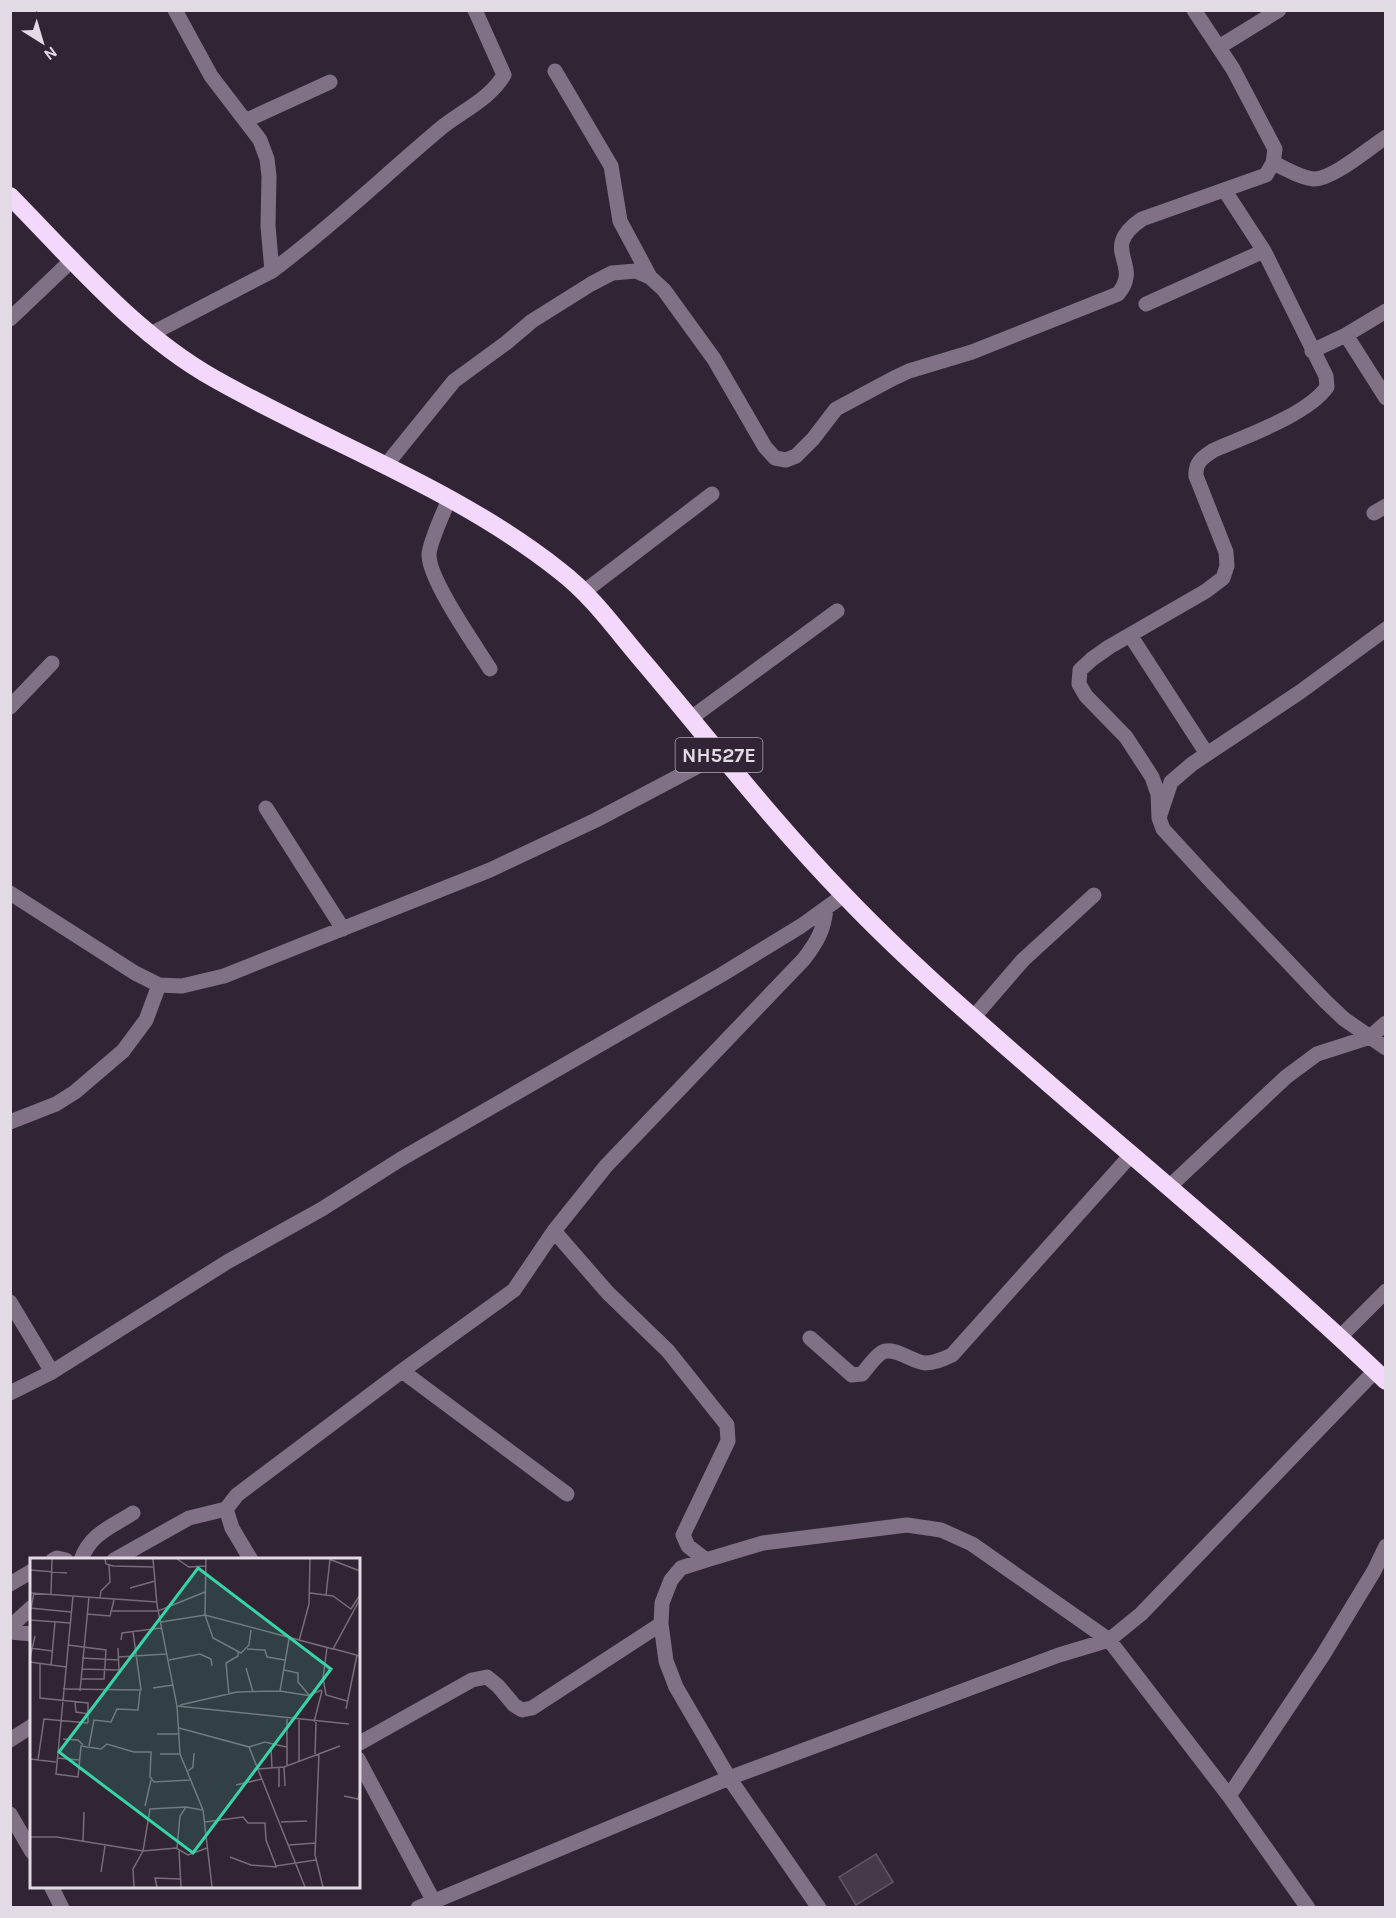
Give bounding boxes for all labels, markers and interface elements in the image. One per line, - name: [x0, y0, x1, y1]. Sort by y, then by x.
- north arrow: [12, 12, 72, 72]
- text: N: [40, 43, 61, 65]
- road number: NH527E: [676, 738, 762, 772]
- inset map: [30, 1558, 360, 1888]

